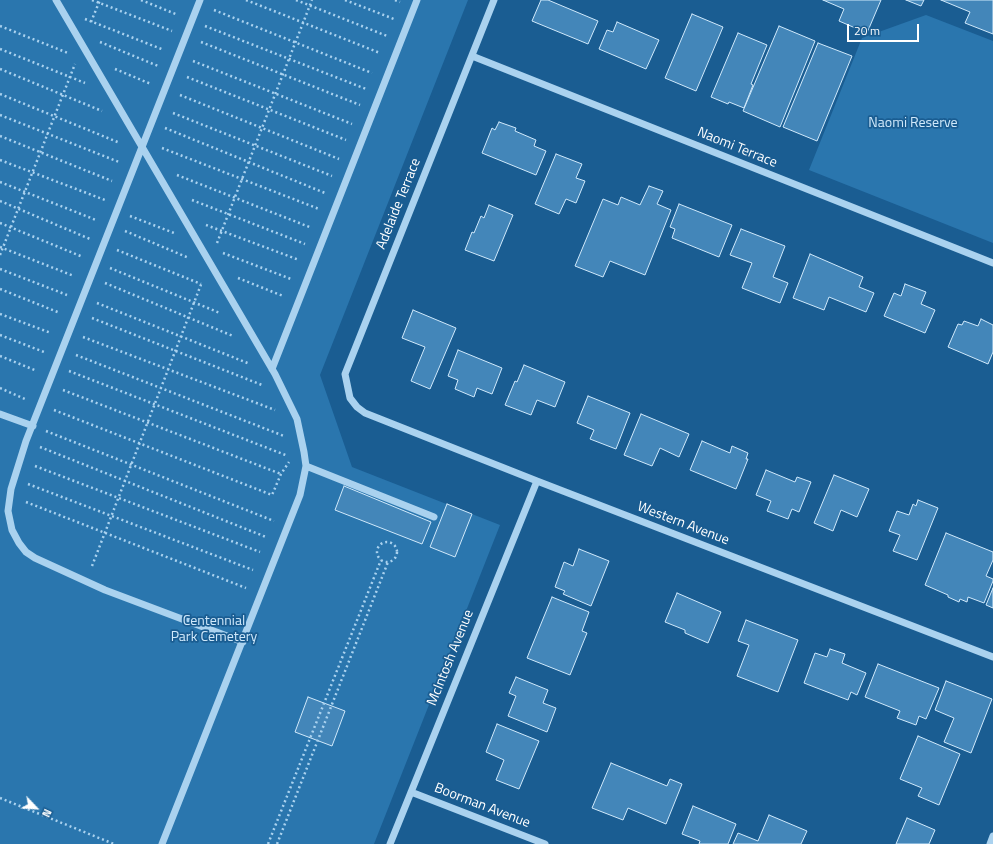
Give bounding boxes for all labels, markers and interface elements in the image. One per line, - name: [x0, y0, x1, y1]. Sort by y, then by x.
- scale bar: [849, 16, 921, 42]
- text: 20 m: [854, 21, 880, 40]
- park label: Naomi Reserve: [868, 116, 958, 132]
- street label: Naomi Terrace: [695, 124, 779, 172]
- street label: Adelaide Terrace: [373, 156, 425, 252]
- street label: Western Avenue: [635, 499, 731, 549]
- street label: McIntosh Avenue: [424, 608, 478, 708]
- park label: Centennial Park Cemetery: [171, 614, 257, 646]
- street label: Boorman Avenue: [432, 780, 532, 832]
- north arrow: [16, 788, 56, 828]
- text: N: [38, 806, 56, 820]

